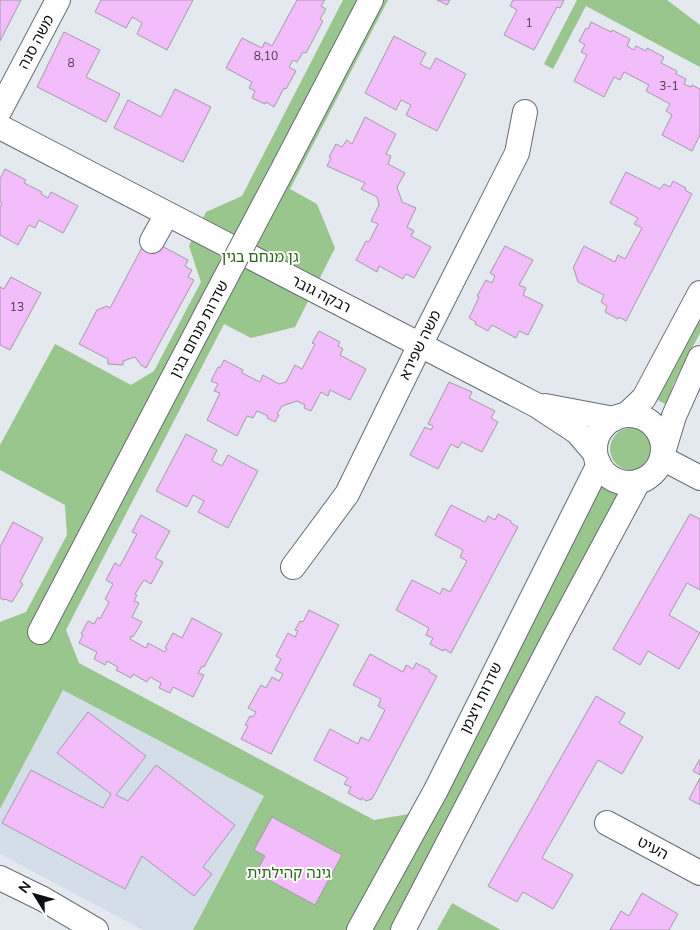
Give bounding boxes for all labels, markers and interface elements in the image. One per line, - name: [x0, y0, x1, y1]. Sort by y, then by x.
- street label: משה סנה: [13, 11, 59, 73]
- house number: 1: [525, 15, 533, 31]
- house number: 8,10: [254, 48, 278, 64]
- house number: 8: [67, 55, 75, 71]
- house number: 3-1: [659, 78, 679, 94]
- park label: גן מנחם בגין: [221, 247, 299, 267]
- street label: רבקה גובר: [288, 270, 354, 318]
- street label: שדרות מנחם בגין: [165, 277, 233, 381]
- house number: 13: [10, 299, 24, 315]
- street label: משה שפירא: [394, 307, 446, 383]
- street label: שדרות ויצמן: [455, 659, 507, 737]
- street label: העיט: [634, 832, 672, 864]
- park label: גינה קהילתית: [247, 863, 331, 883]
- north arrow: [10, 870, 60, 920]
- text: N: [14, 878, 36, 897]

